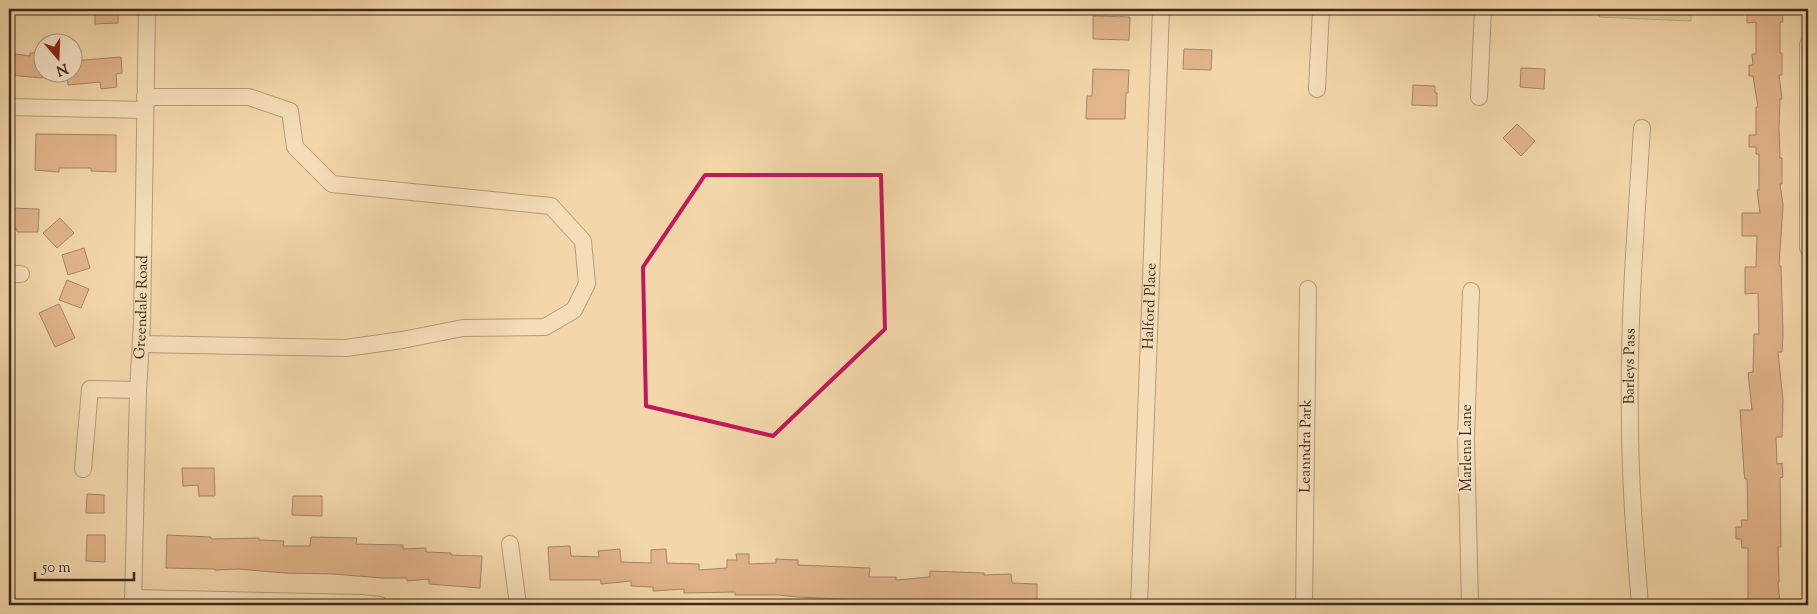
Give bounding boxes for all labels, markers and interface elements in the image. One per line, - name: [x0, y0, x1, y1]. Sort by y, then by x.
- north arrow: [32, 32, 82, 82]
- text: N: [53, 57, 70, 80]
- street label: Greendale Road: [129, 254, 154, 360]
- street label: Halford Place: [1138, 263, 1162, 350]
- street label: Barleys Pass: [1619, 328, 1641, 404]
- street label: Leanndra Park: [1295, 399, 1317, 493]
- street label: Marlena Lane: [1457, 404, 1478, 492]
- scale bar: [35, 549, 134, 581]
- text: 50 m: [41, 558, 71, 579]

